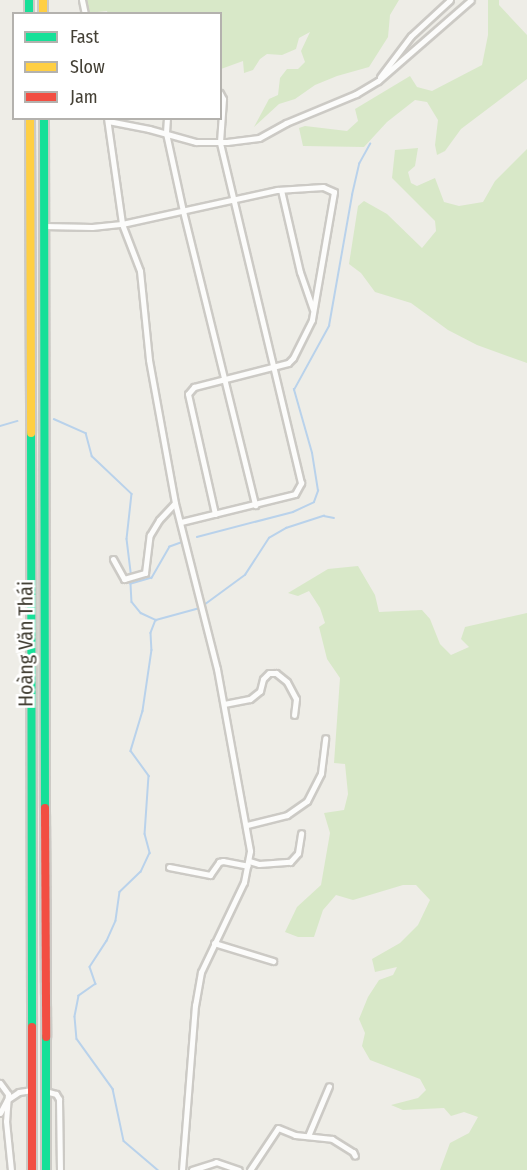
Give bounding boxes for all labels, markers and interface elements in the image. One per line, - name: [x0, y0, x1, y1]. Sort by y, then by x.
- legend: [12, 12, 222, 120]
- text: Fast: [70, 26, 99, 48]
- text: Slow: [70, 56, 105, 78]
- text: Jam: [70, 86, 98, 108]
- street label: Hoàng Văn Thái: [14, 581, 38, 707]

